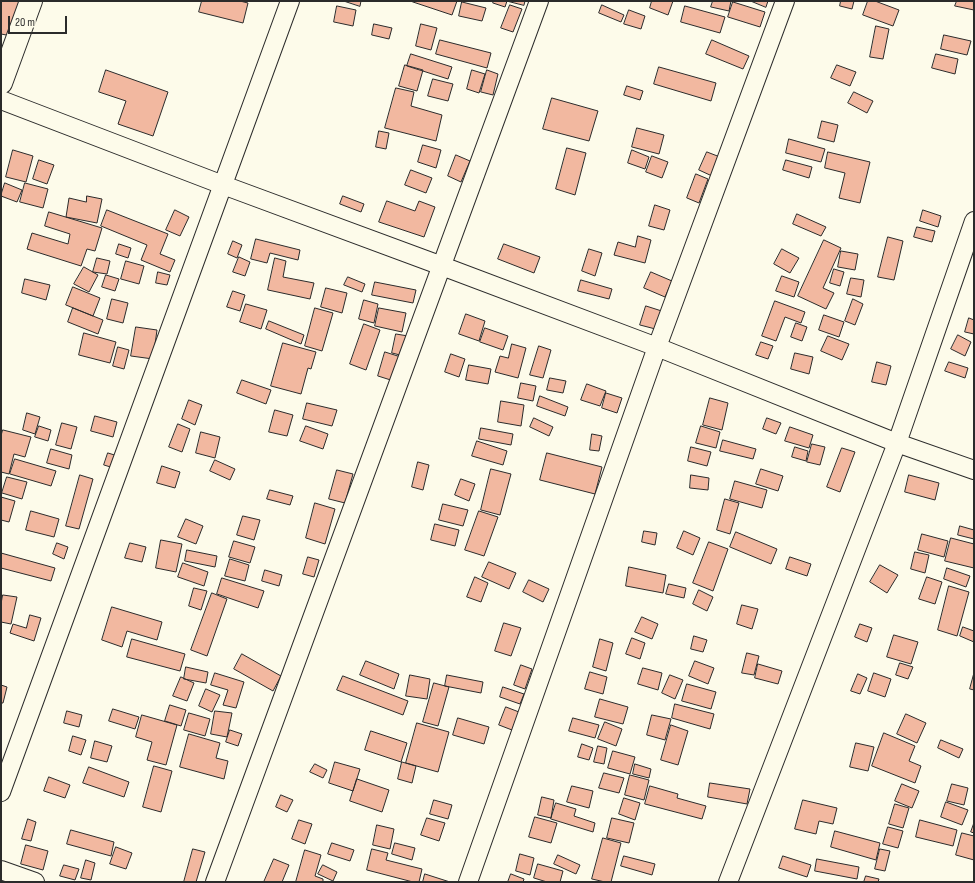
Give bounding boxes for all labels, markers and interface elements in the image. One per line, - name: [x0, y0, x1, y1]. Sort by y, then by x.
- scale bar: [10, 8, 69, 34]
- text: 20 m: [15, 15, 35, 30]

